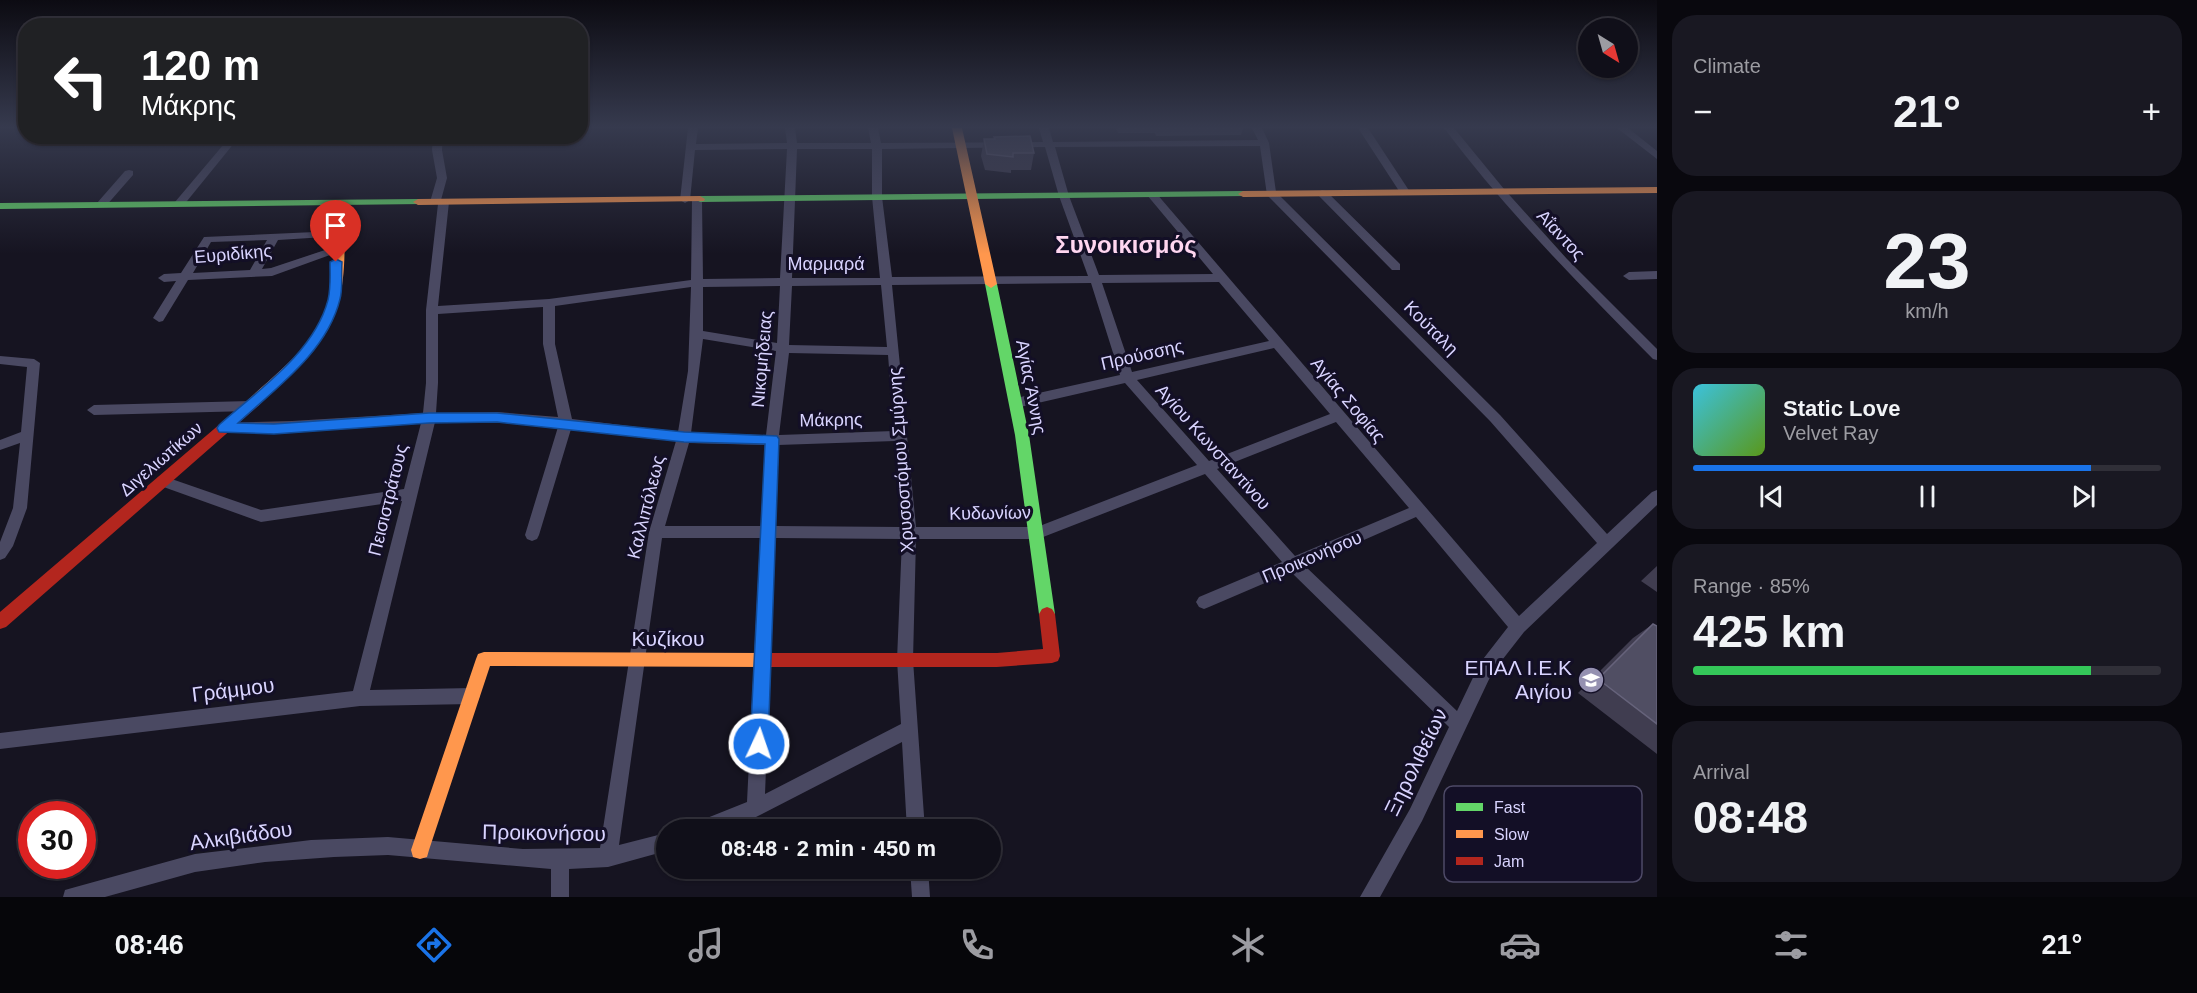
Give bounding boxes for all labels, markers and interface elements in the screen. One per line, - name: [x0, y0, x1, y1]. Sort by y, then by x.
- north arrow: [1578, 18, 1638, 78]
- map controls: [1578, 18, 1638, 78]
- icon: left: [42, 42, 120, 120]
- text: 120 m: [141, 42, 260, 89]
- text: Climate: [1693, 55, 1761, 77]
- text: 21°: [1893, 86, 1961, 137]
- text: Μάκρης: [141, 91, 236, 121]
- text: −: [1693, 93, 1712, 130]
- text: +: [2142, 93, 2161, 130]
- pin: [310, 200, 361, 262]
- street label: Αΐαντος: [1533, 206, 1589, 264]
- icon: arrive: [319, 209, 352, 242]
- text: 23: [1884, 217, 1970, 305]
- district label: Συνοικισμός: [1055, 231, 1197, 258]
- street label: Ευριδίκης: [193, 241, 273, 267]
- street label: Μαρμαρά: [787, 254, 865, 274]
- street label: Κούταλη: [1400, 297, 1462, 359]
- text: km/h: [1905, 300, 1949, 322]
- street label: Νικομήδειας: [748, 309, 776, 408]
- street label: Προύσσης: [1099, 336, 1185, 374]
- street label: Αγίας Άννης: [1012, 338, 1050, 436]
- street label: Αγίας Σοφίας: [1307, 353, 1390, 447]
- street label: Χρυσοστόμου Σμύρνης: [885, 366, 917, 553]
- street label: Αγίου Κωνσταντίνου: [1151, 380, 1275, 514]
- text: Static Love: [1783, 396, 1900, 421]
- street label: Μάκρης: [799, 409, 863, 431]
- street label: Διγελιωτίκων: [116, 418, 206, 500]
- text: Velvet Ray: [1783, 422, 1879, 444]
- street label: Πεισιστράτους: [364, 442, 412, 558]
- street label: Καλλιπόλεως: [623, 453, 669, 561]
- icon: previous: [1755, 480, 1788, 513]
- icon: pause: [1911, 480, 1944, 513]
- icon: next: [2067, 480, 2100, 513]
- street label: Κυδωνίων: [949, 502, 1031, 524]
- street label: Προικονήσου: [1259, 527, 1365, 587]
- text: Range · 85%: [1693, 575, 1810, 597]
- text: 425 km: [1693, 606, 1846, 657]
- street label: Κυζίκου: [632, 627, 704, 650]
- place label: ΕΠΑΛ Ι.Ε.Κ Αιγίου: [1465, 656, 1572, 703]
- school or university icon: ΕΠΑΛ Ι.Ε.Κ Αιγίου: [1576, 665, 1606, 695]
- street label: Γράμμου: [190, 673, 276, 706]
- street label: Ξηρολιθείων: [1380, 704, 1451, 819]
- position arrow: [727, 712, 791, 776]
- text: Arrival: [1693, 761, 1750, 783]
- legend: [1444, 786, 1642, 882]
- text: 08:48: [1693, 792, 1808, 843]
- text: Fast: [1494, 799, 1526, 816]
- speed limit sign: 30: [18, 801, 96, 879]
- street label: Αλκιβιάδου: [188, 817, 294, 854]
- street label: Προικονήσου: [482, 820, 606, 845]
- text: Slow: [1494, 826, 1529, 843]
- text: 08:48 · 2 min · 450 m: [721, 836, 936, 861]
- text: Jam: [1494, 853, 1524, 870]
- icon: directions: [413, 924, 455, 966]
- icon: music: [685, 924, 727, 966]
- icon: phone: [956, 924, 998, 966]
- icon: climate: [1227, 924, 1269, 966]
- icon: car: [1499, 924, 1541, 966]
- icon: filters: [1770, 924, 1812, 966]
- text: 08:46: [115, 930, 184, 960]
- text: 21°: [2041, 930, 2082, 960]

